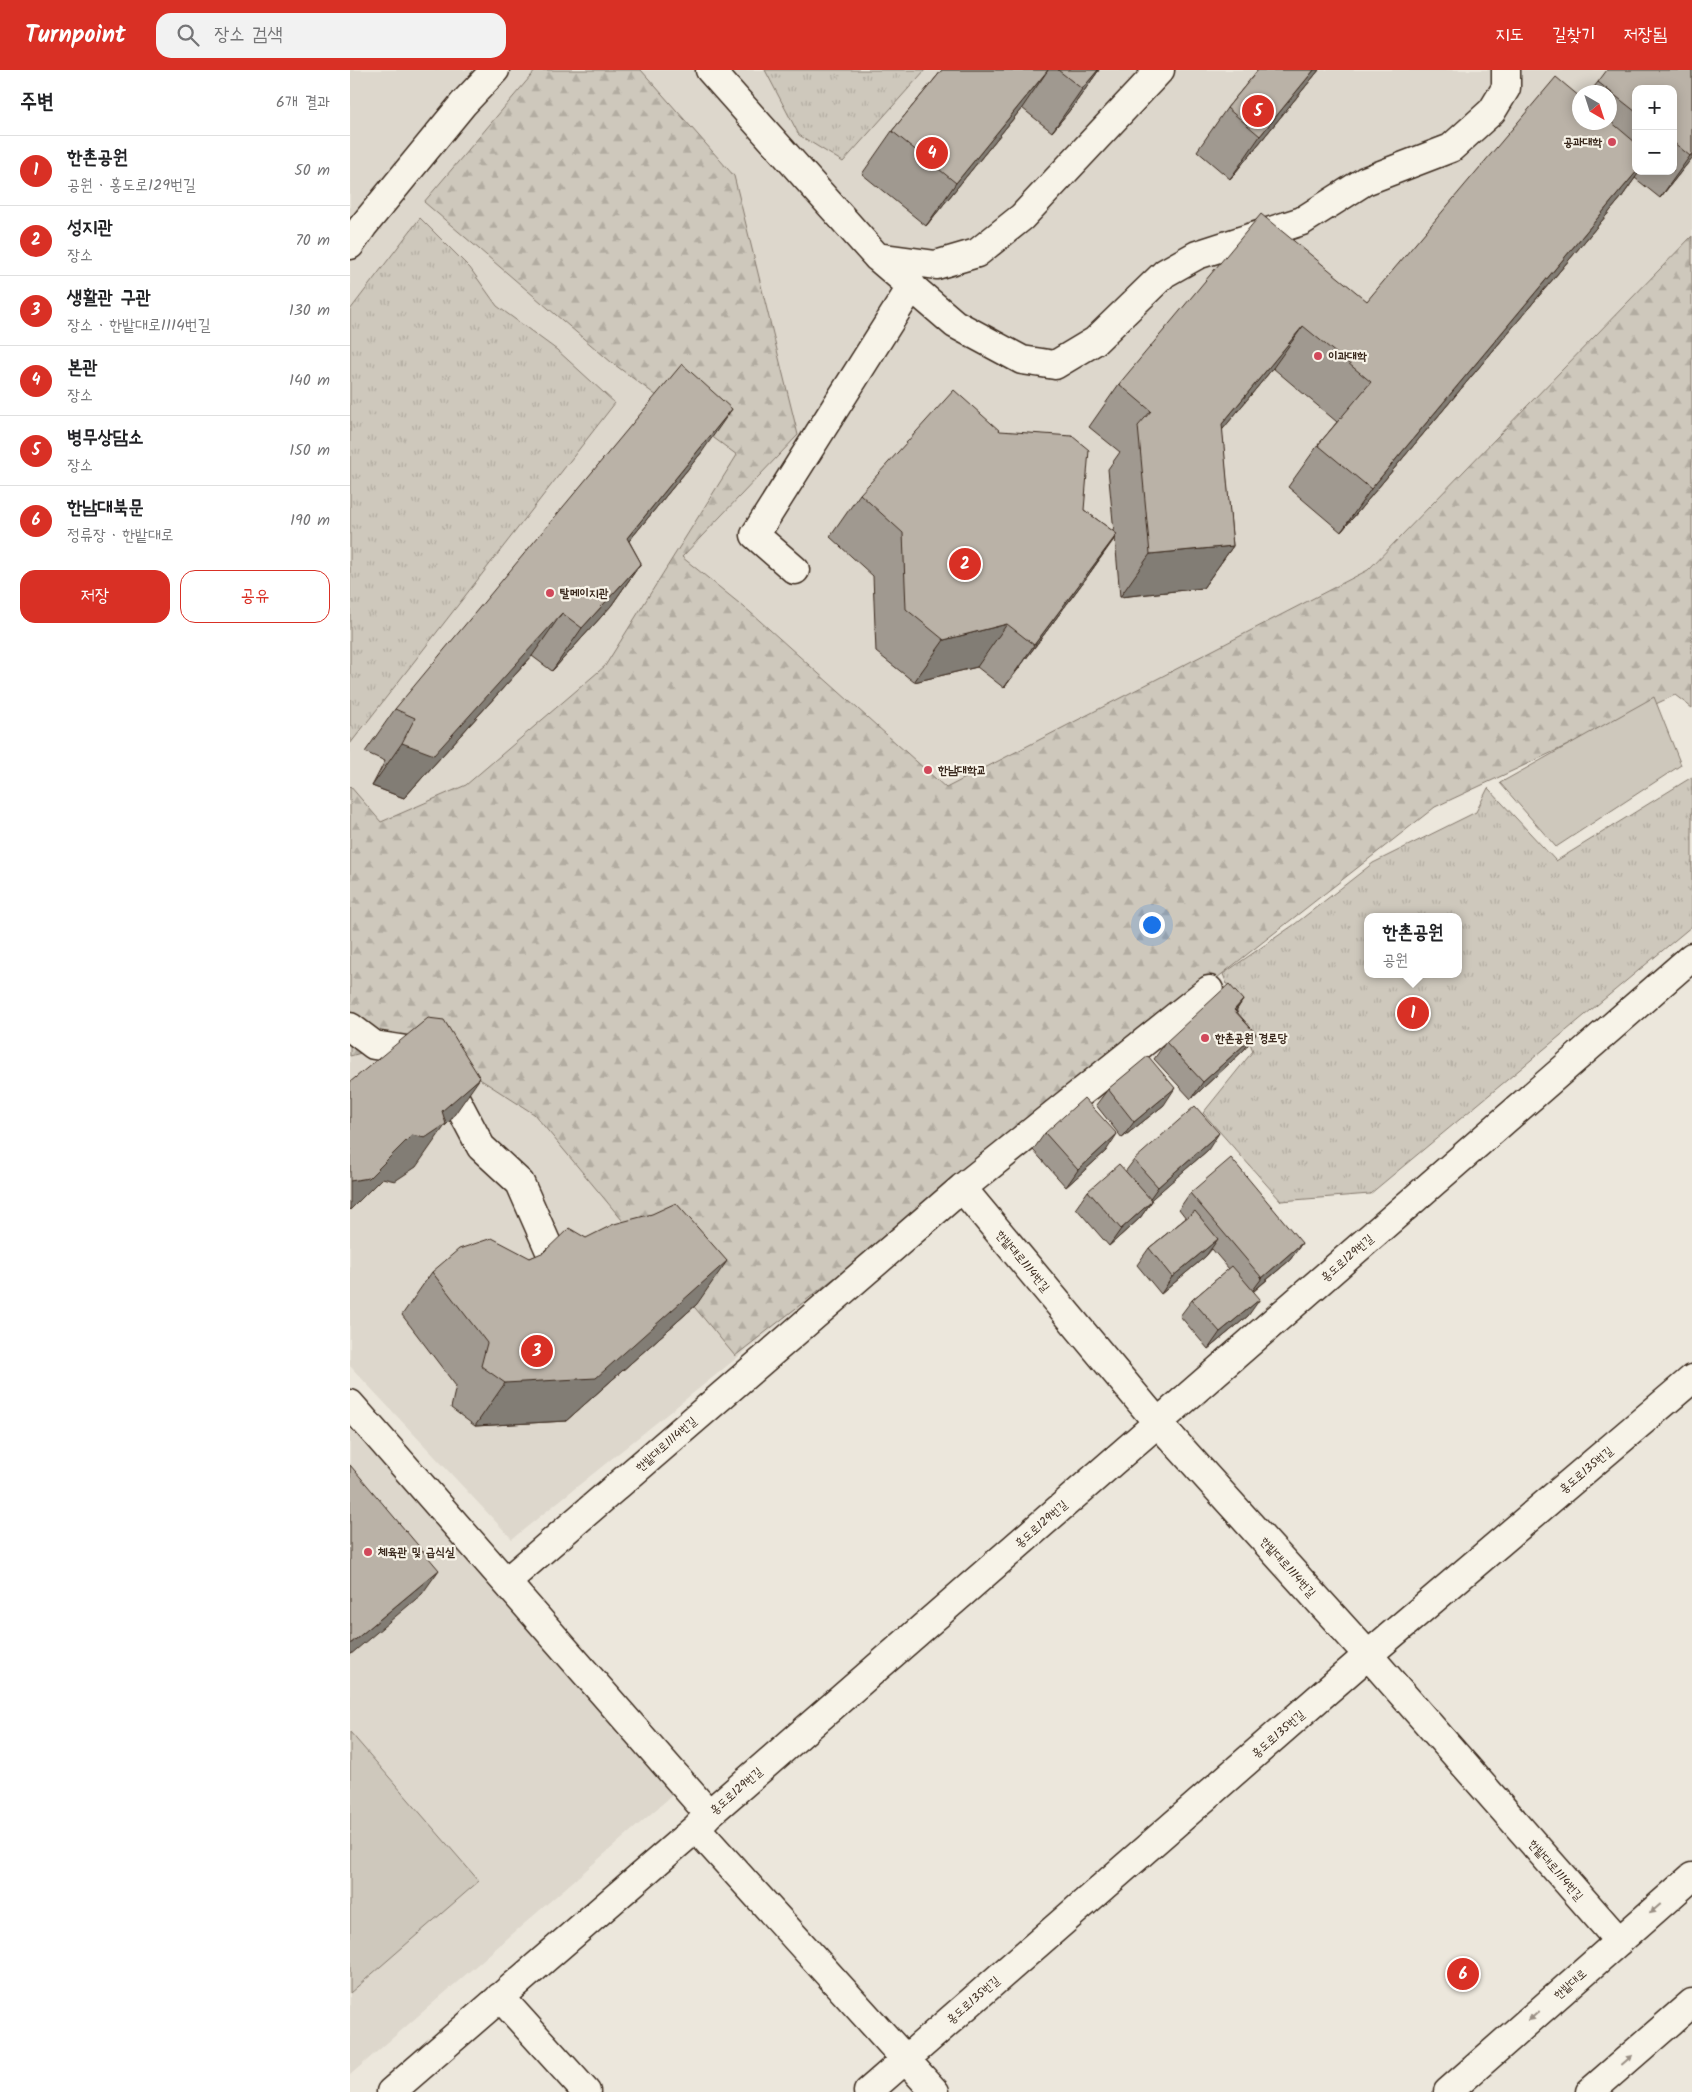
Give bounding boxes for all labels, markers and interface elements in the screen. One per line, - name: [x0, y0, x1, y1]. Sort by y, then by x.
- search box: [156, 13, 506, 58]
- text: Turnpoint: [25, 16, 126, 55]
- text: 장소 검색: [214, 20, 283, 50]
- icon: search: [174, 21, 202, 49]
- text: 지도: [1495, 21, 1524, 50]
- text: 길찾기: [1552, 21, 1596, 50]
- text: 저장됨: [1624, 21, 1667, 50]
- north arrow: [1572, 85, 1617, 130]
- map controls: [1632, 85, 1677, 175]
- button: +: [1632, 85, 1677, 130]
- text: 주변: [20, 86, 54, 119]
- text: 6개 결과: [276, 90, 330, 115]
- pin: 5: [1242, 92, 1274, 130]
- button: −: [1632, 130, 1677, 175]
- place label: 공과대학: [1563, 133, 1602, 152]
- pin: 4: [916, 134, 948, 172]
- marker: 공과대학: [1606, 136, 1618, 148]
- text: 한촌공원: [67, 143, 128, 173]
- text: 1: [34, 158, 38, 183]
- text: 50 m: [294, 158, 330, 183]
- text: 공원 · 홍도로129번길: [67, 173, 196, 198]
- text: 성지관: [67, 213, 113, 243]
- text: 2: [31, 228, 41, 253]
- text: 70 m: [295, 228, 330, 253]
- text: 장소: [67, 243, 93, 268]
- text: 생활관 구관: [67, 283, 151, 313]
- text: 3: [32, 298, 40, 323]
- text: 130 m: [289, 298, 330, 323]
- text: 장소 · 한밭대로1114번길: [67, 313, 211, 338]
- place label: 이과대학: [1328, 347, 1367, 366]
- marker: 이과대학: [1312, 350, 1324, 362]
- text: 본관: [67, 353, 98, 383]
- text: 4: [32, 368, 40, 393]
- text: 140 m: [289, 368, 330, 393]
- text: 장소: [67, 383, 93, 408]
- text: 병무상담소: [67, 423, 143, 453]
- text: 5: [32, 438, 40, 463]
- text: 150 m: [289, 438, 330, 463]
- text: 장소: [67, 453, 93, 478]
- text: 한남대북문: [67, 493, 143, 523]
- text: 6: [32, 508, 40, 533]
- text: 190 m: [290, 508, 330, 533]
- text: 정류장 · 한밭대로: [67, 523, 174, 548]
- pin: 2: [949, 545, 981, 583]
- button: 저장: [20, 570, 170, 623]
- button: 공유: [180, 570, 330, 623]
- place label: 탈메이지관: [560, 584, 609, 603]
- marker: 탈메이지관: [544, 587, 556, 599]
- place label: 한남대학교: [937, 761, 986, 780]
- marker: 한남대학교: [922, 764, 934, 776]
- your location: [1139, 912, 1165, 938]
- popup: [1364, 913, 1462, 978]
- text: 한촌공원: [1382, 918, 1444, 948]
- text: 공원: [1382, 948, 1408, 973]
- pin: 1: [1397, 994, 1429, 1032]
- place label: 한촌공원 경로당: [1214, 1029, 1288, 1048]
- marker: 한촌공원 경로당: [1199, 1032, 1211, 1044]
- street label: 한밭대로1114번길: [991, 1226, 1054, 1297]
- street label: 홍도로129번길: [1317, 1230, 1378, 1287]
- pin: 3: [521, 1332, 553, 1370]
- street label: 한밭대로1114번길: [631, 1412, 701, 1476]
- street label: 홍도로135번길: [1555, 1442, 1618, 1499]
- street label: 홍도로129번길: [1011, 1496, 1072, 1553]
- street label: 한밭대로1114번길: [1255, 1533, 1320, 1602]
- place label: 체육관 및 급식실: [377, 1543, 455, 1562]
- marker: 체육관 및 급식실: [362, 1546, 374, 1558]
- street label: 홍도로135번길: [1247, 1706, 1309, 1763]
- street label: 홍도로129번길: [706, 1763, 767, 1820]
- street label: 한밭대로1114번길: [1524, 1835, 1588, 1905]
- one-way arrow: [1650, 1903, 1662, 1915]
- pin: 6: [1447, 1955, 1479, 1993]
- street label: 한밭대로: [1550, 1965, 1591, 2004]
- street label: 홍도로135번길: [942, 1972, 1004, 2029]
- one-way arrow: [1527, 2011, 1540, 2022]
- one-way arrow: [1620, 2054, 1632, 2066]

